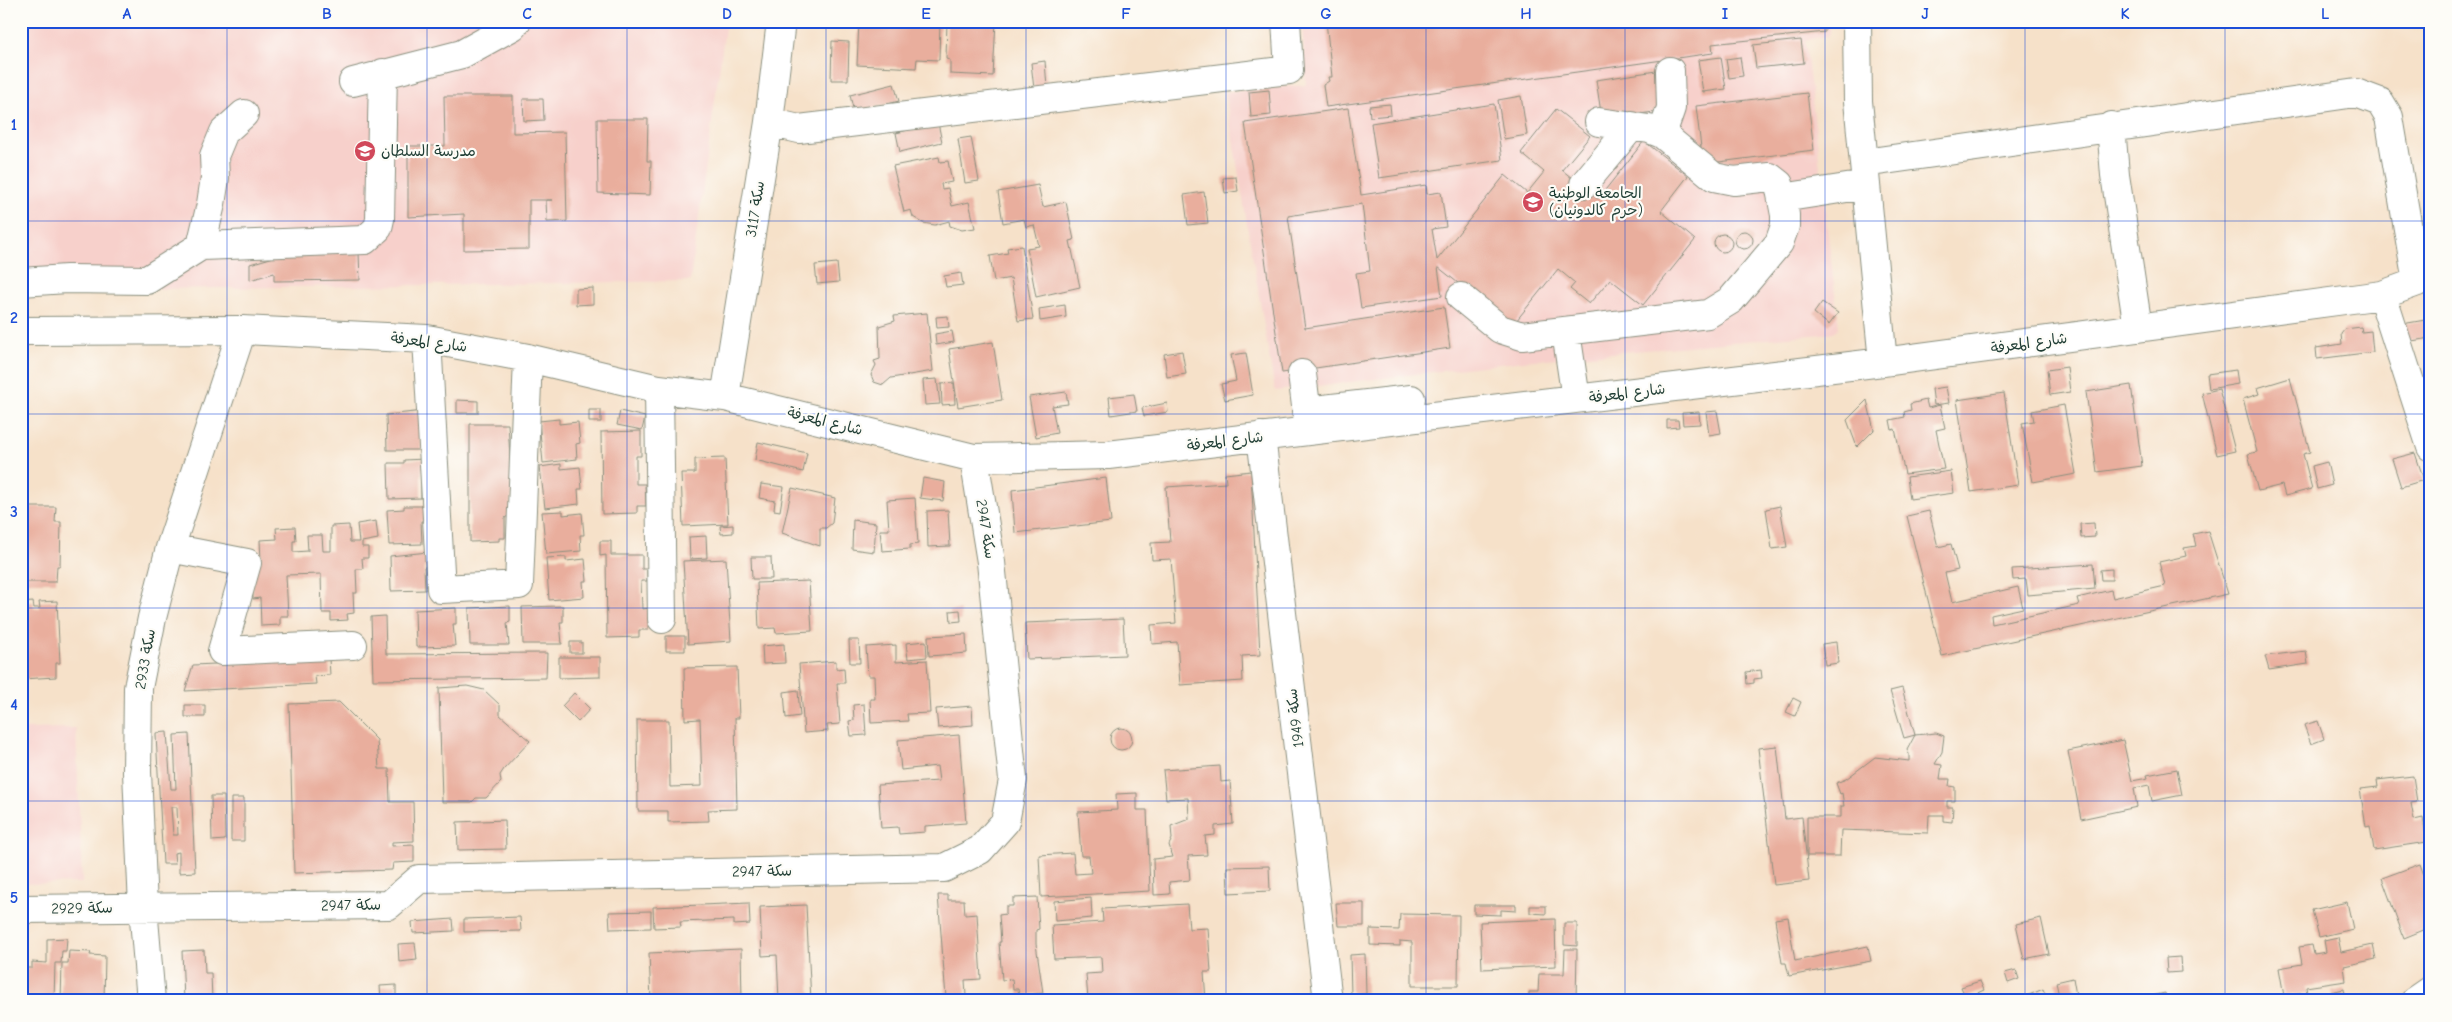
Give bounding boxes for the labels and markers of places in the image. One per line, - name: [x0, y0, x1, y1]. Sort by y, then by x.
- school or university icon: مدرسة السلطان: [353, 139, 377, 163]
- place label: مدرسة السلطان: [381, 142, 476, 160]
- place label: الجامعة الوطنية (حرم كالدونيان): [1549, 184, 1643, 222]
- school or university icon: الجامعة الوطنية (حرم كالدونيان): [1521, 190, 1545, 214]

